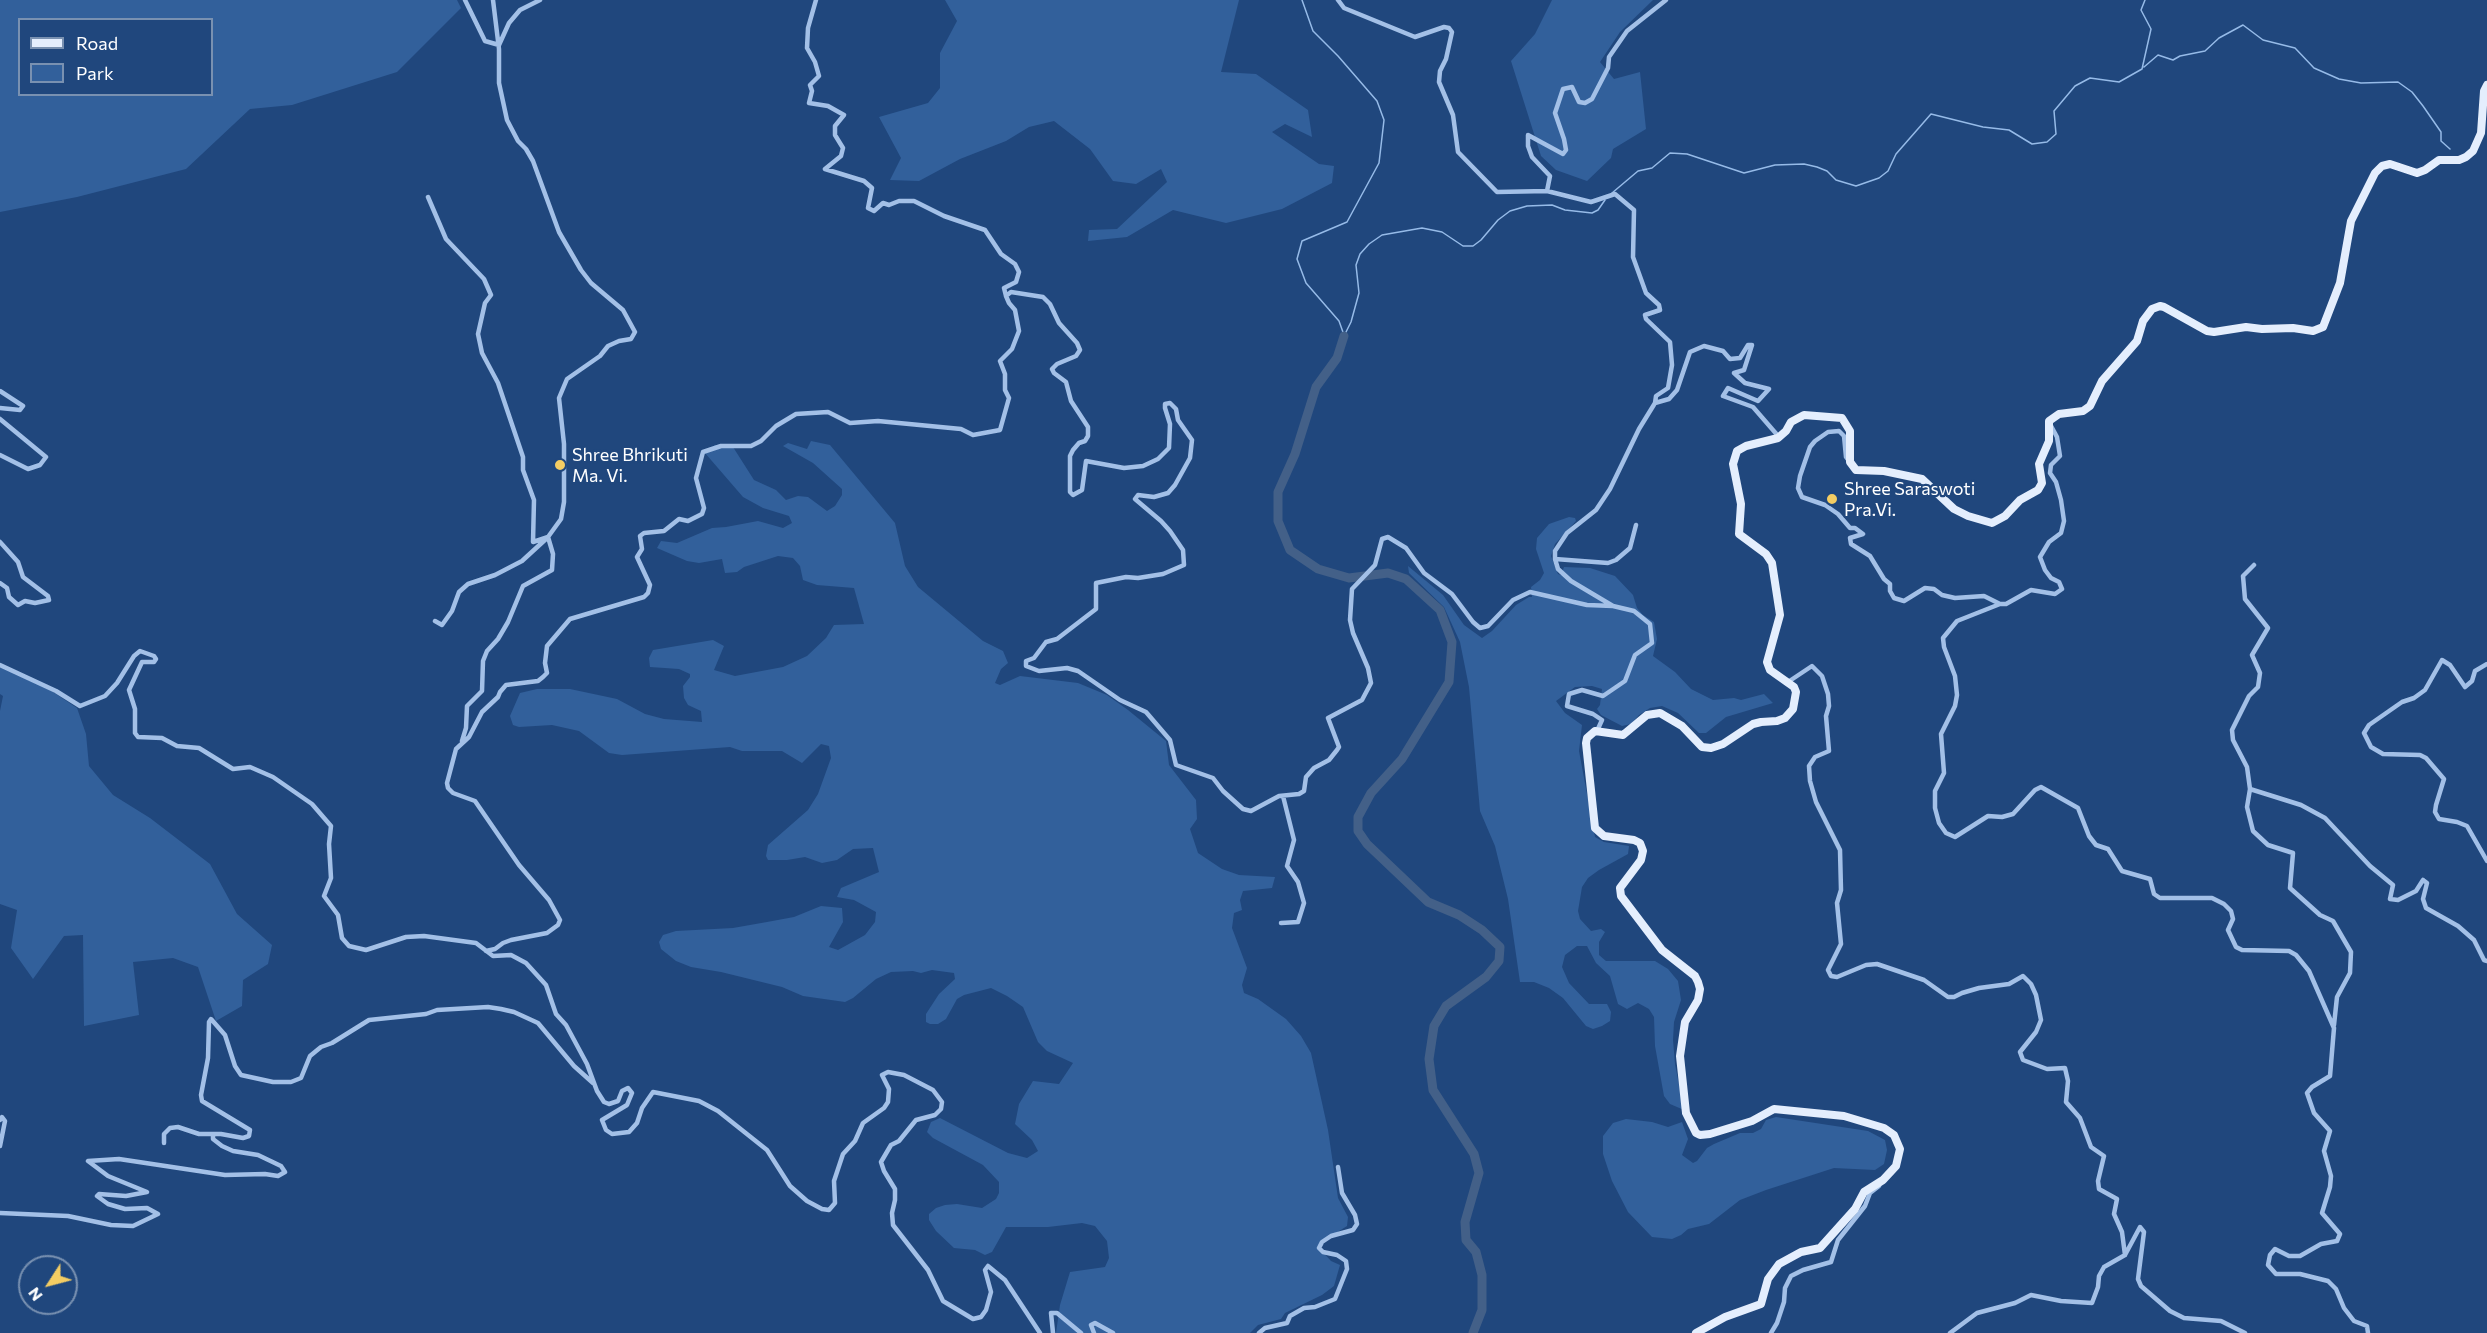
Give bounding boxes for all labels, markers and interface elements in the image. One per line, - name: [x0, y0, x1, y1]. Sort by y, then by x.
- legend: [18, 18, 213, 96]
- text: Road: [76, 32, 118, 54]
- text: Park: [76, 62, 114, 84]
- place label: Shree Bhrikuti Ma. Vi.: [572, 444, 688, 486]
- marker: Shree Bhrikuti Ma. Vi.: [553, 458, 567, 472]
- place label: Shree Saraswoti Pra.Vi.: [1844, 478, 1975, 520]
- marker: Shree Saraswoti Pra.Vi.: [1825, 492, 1839, 506]
- north arrow: [18, 1255, 78, 1315]
- text: N: [23, 1284, 46, 1305]

